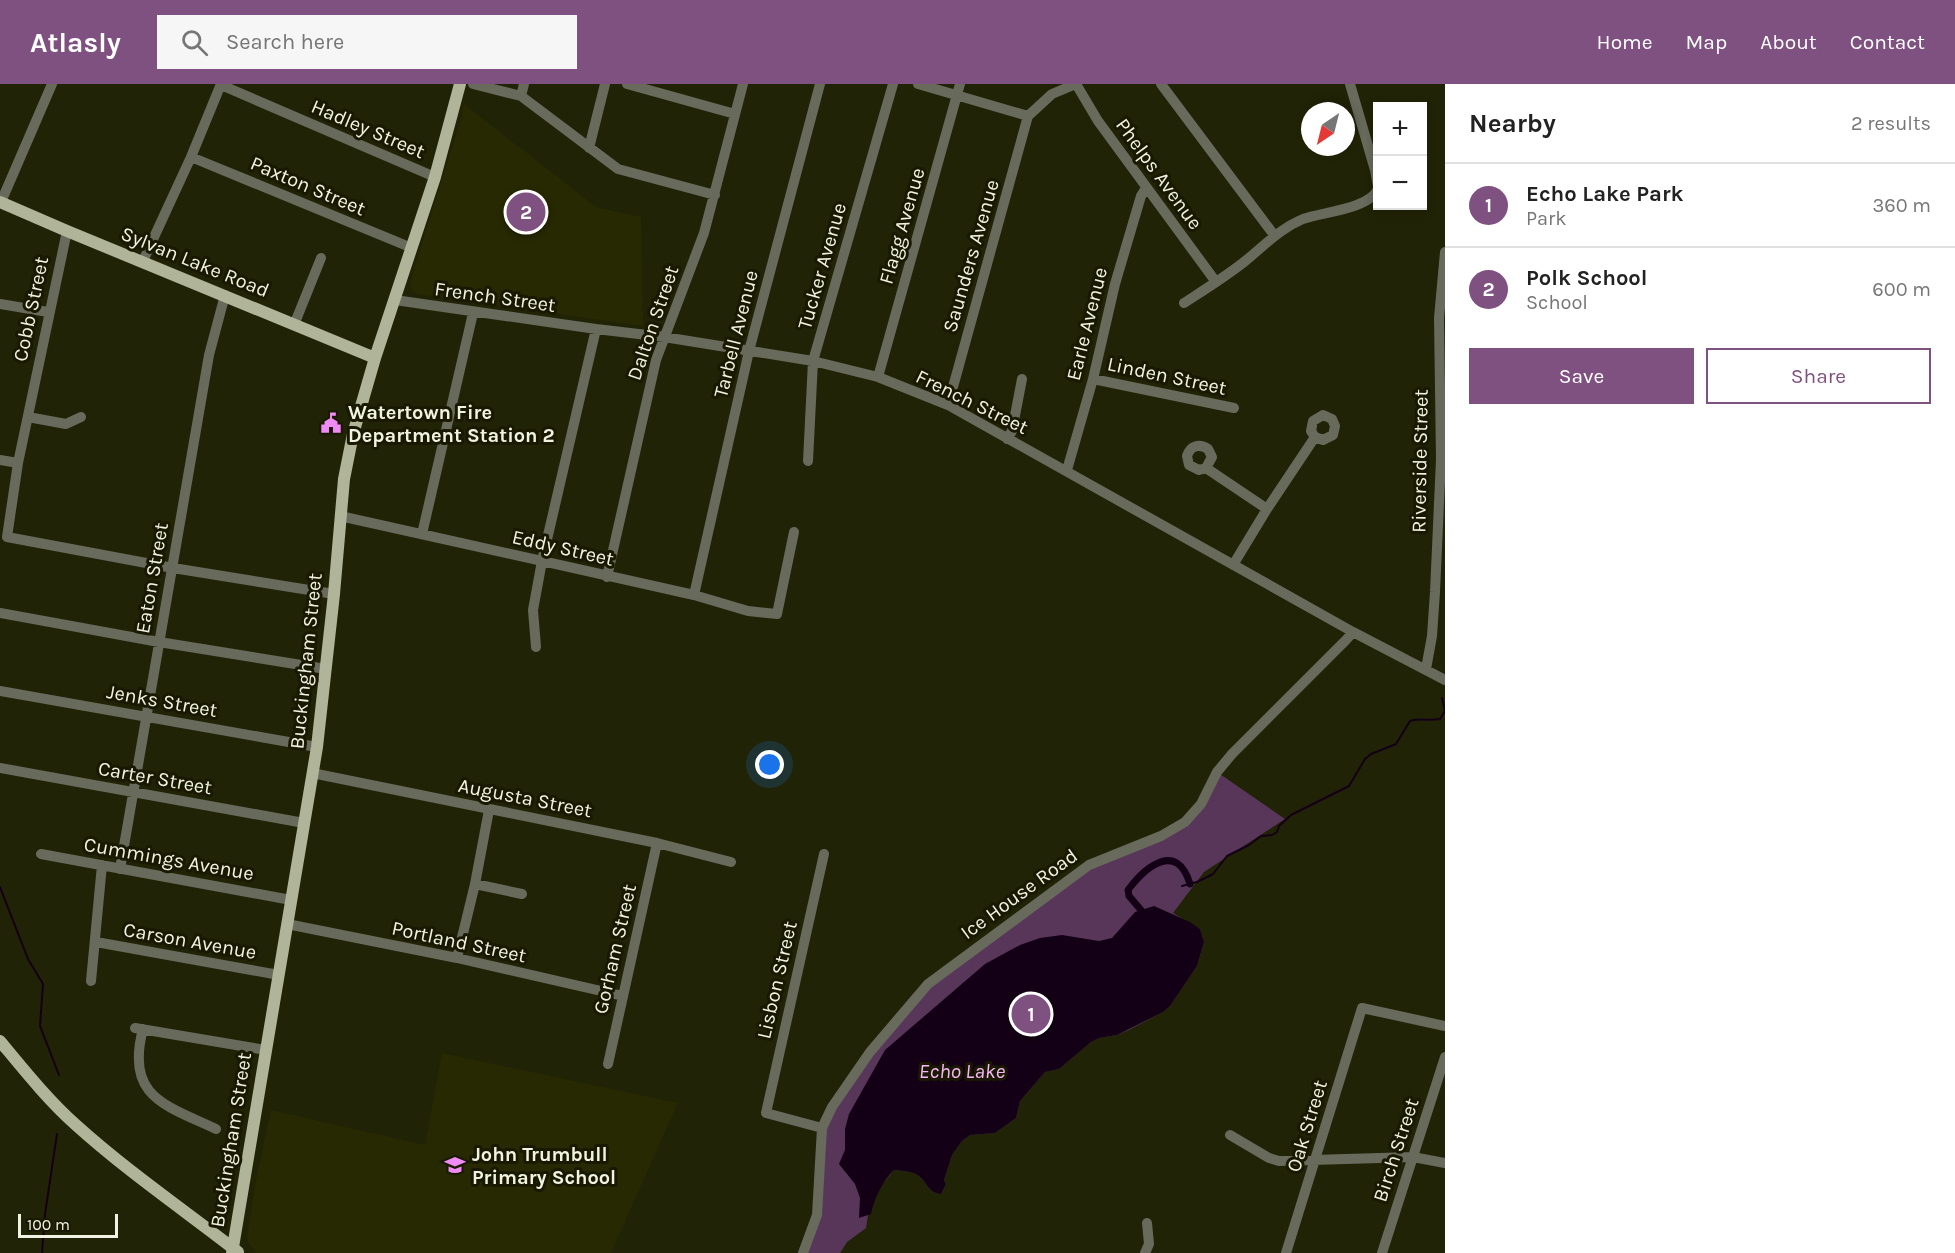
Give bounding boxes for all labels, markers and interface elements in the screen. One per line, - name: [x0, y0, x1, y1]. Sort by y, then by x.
- search box: [157, 15, 577, 69]
- text: Atlasly: [30, 26, 121, 59]
- icon: search: [178, 26, 211, 59]
- text: Search here: [226, 29, 344, 55]
- text: Home: [1597, 30, 1653, 54]
- text: Map: [1686, 30, 1727, 54]
- text: About: [1760, 30, 1817, 54]
- text: Contact: [1850, 30, 1925, 54]
- street label: Hadley Street: [308, 95, 429, 163]
- north arrow: [1301, 102, 1355, 156]
- map controls: [1373, 102, 1427, 210]
- button: +: [1373, 102, 1427, 156]
- text: Nearby: [1469, 108, 1556, 139]
- text: 2 results: [1851, 112, 1931, 135]
- street label: Phelps Avenue: [1111, 114, 1207, 234]
- street label: Paxton Street: [247, 151, 369, 221]
- button: −: [1373, 156, 1427, 210]
- street label: Flagg Avenue: [874, 165, 930, 287]
- street label: Saunders Avenue: [938, 177, 1004, 335]
- text: Echo Lake Park: [1526, 181, 1684, 207]
- pin: 2: [506, 190, 546, 234]
- text: 1: [1485, 194, 1492, 217]
- text: 360 m: [1872, 194, 1931, 217]
- street label: Tucker Avenue: [793, 200, 851, 332]
- text: Park: [1526, 207, 1567, 230]
- street label: Sylvan Lake Road: [118, 222, 272, 302]
- street label: Cobb Street: [9, 254, 53, 364]
- street label: Dalton Street: [623, 262, 684, 383]
- street label: Earle Avenue: [1062, 265, 1112, 383]
- text: Polk School: [1526, 265, 1647, 291]
- street label: Tarbell Avenue: [709, 268, 763, 400]
- street label: French Street: [433, 277, 558, 317]
- text: 2: [1482, 278, 1495, 301]
- text: 600 m: [1872, 278, 1931, 301]
- text: School: [1526, 291, 1588, 314]
- button: Save: [1469, 348, 1694, 404]
- button: Share: [1706, 348, 1931, 404]
- street label: Linden Street: [1105, 352, 1229, 400]
- street label: French Street: [912, 365, 1032, 439]
- street label: Riverside Street: [1407, 388, 1433, 533]
- place label: Watertown Fire Department Station 2: [348, 401, 555, 447]
- public building icon: Watertown Fire Department Station 2: [319, 411, 343, 435]
- street label: Eaton Street: [131, 520, 173, 635]
- street label: Eddy Street: [510, 525, 617, 571]
- street label: Buckingham Street: [285, 571, 327, 750]
- street label: Jenks Street: [105, 680, 220, 722]
- your location: [755, 750, 784, 779]
- street label: Carter Street: [96, 757, 214, 799]
- street label: Augusta Street: [456, 774, 594, 822]
- street label: Cummings Avenue: [82, 833, 256, 885]
- street label: Ice House Road: [956, 844, 1082, 944]
- street label: Gorham Street: [589, 881, 641, 1016]
- street label: Portland Street: [390, 917, 529, 968]
- street label: Carson Avenue: [122, 918, 258, 964]
- street label: Lisbon Street: [752, 918, 802, 1041]
- pin: 1: [1012, 992, 1050, 1036]
- street label: Buckingham Street: [206, 1050, 256, 1229]
- water label: Echo Lake: [919, 1059, 1005, 1083]
- street label: Oak Street: [1282, 1077, 1332, 1175]
- street label: Birch Street: [1368, 1095, 1424, 1205]
- place label: John Trumbull Primary School: [472, 1143, 616, 1189]
- school or university icon: John Trumbull Primary School: [443, 1153, 467, 1177]
- scale bar: [18, 1211, 118, 1238]
- text: 100 m: [27, 1215, 70, 1234]

